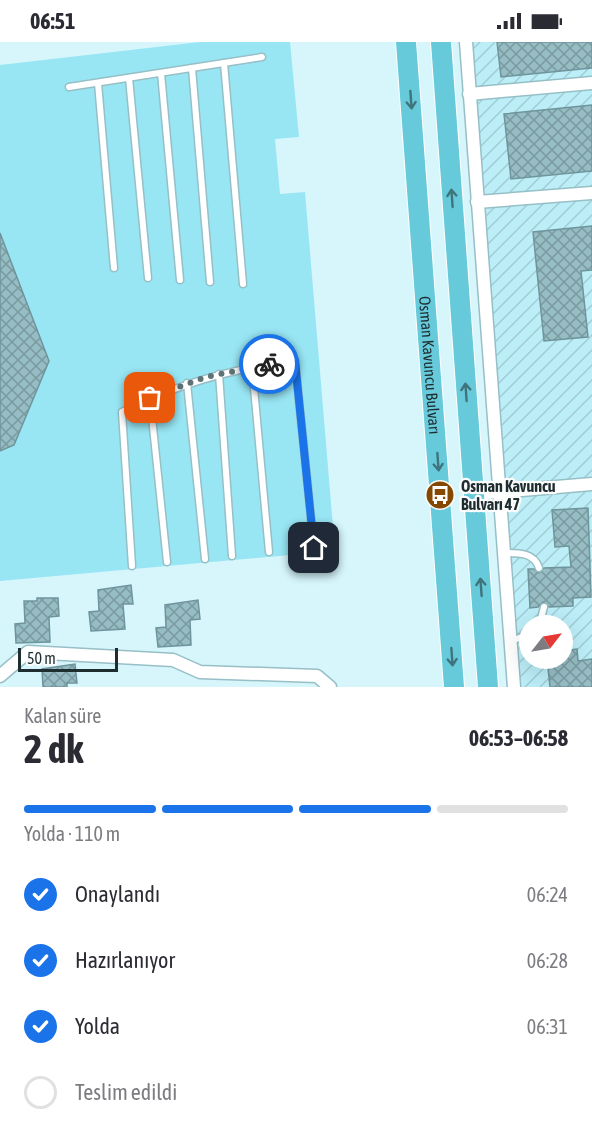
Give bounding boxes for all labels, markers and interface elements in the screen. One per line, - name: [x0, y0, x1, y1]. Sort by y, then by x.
- text: 06:51: [30, 8, 75, 34]
- one-way arrow: [405, 90, 416, 110]
- one-way arrow: [446, 188, 457, 208]
- street label: Osman Kavuncu Bulvarı: [416, 295, 444, 435]
- courier: [239, 334, 299, 394]
- icon: bike: [253, 348, 286, 381]
- pin: [124, 372, 175, 423]
- icon: bag: [133, 381, 166, 414]
- one-way arrow: [461, 383, 472, 403]
- one-way arrow: [432, 452, 443, 472]
- place label: Osman Kavuncu Bulvarı 47: [461, 477, 556, 513]
- bus stop icon: Osman Kavuncu Bulvarı 47: [424, 479, 456, 511]
- pin: [288, 522, 339, 573]
- icon: home: [297, 531, 330, 564]
- one-way arrow: [475, 577, 486, 597]
- north arrow: [519, 615, 573, 669]
- map controls: [519, 615, 573, 669]
- scale bar: [18, 645, 118, 672]
- one-way arrow: [447, 646, 458, 666]
- text: 50 m: [27, 649, 56, 667]
- text: Kalan süre: [24, 704, 101, 727]
- text: 06:53–06:58: [469, 725, 568, 751]
- text: 2 dk: [24, 727, 83, 771]
- text: Yolda · 110 m: [24, 822, 120, 845]
- icon: check: [24, 878, 57, 911]
- text: Onaylandı: [75, 881, 160, 907]
- text: 06:24: [527, 883, 568, 906]
- icon: check: [24, 944, 57, 977]
- text: Hazırlanıyor: [75, 947, 175, 973]
- text: 06:28: [527, 949, 568, 972]
- icon: check: [24, 1010, 57, 1043]
- text: Yolda: [75, 1013, 120, 1039]
- text: 06:31: [527, 1015, 568, 1038]
- text: Teslim edildi: [75, 1079, 177, 1105]

